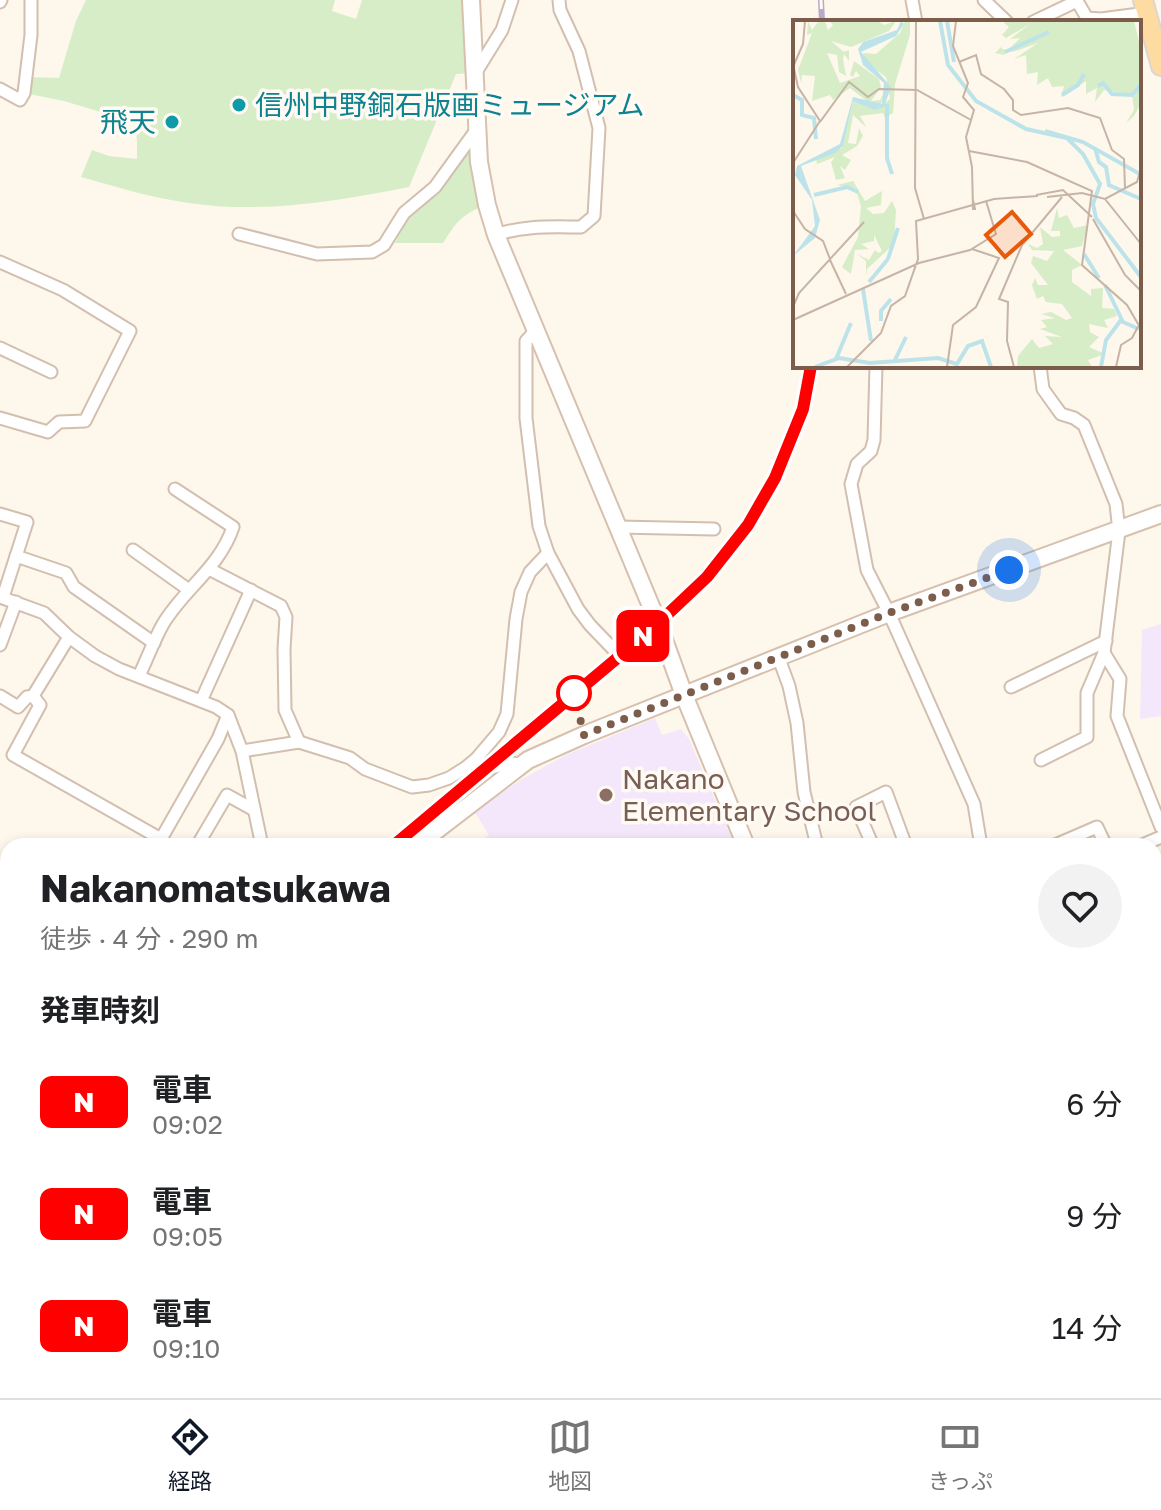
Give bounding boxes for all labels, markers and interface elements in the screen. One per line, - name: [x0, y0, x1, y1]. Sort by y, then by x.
- inset map: [793, 20, 1141, 368]
- place label: 信州中野銅石版画ミュージアム: [255, 88, 644, 121]
- marker: 信州中野銅石版画ミュージアム: [230, 96, 248, 114]
- place label: 飛天: [100, 105, 156, 138]
- marker: 飛天: [163, 113, 181, 131]
- your location: [989, 550, 1029, 590]
- line badge: N: [617, 610, 669, 662]
- text: N: [632, 619, 654, 652]
- unlabelled marker: [557, 676, 591, 710]
- place label: Nakano Elementary School: [622, 762, 876, 827]
- marker: Nakano Elementary School: [597, 786, 615, 804]
- button: heart: [1038, 864, 1122, 948]
- text: Nakanomatsukawa: [40, 865, 391, 910]
- text: 徒歩 · 4 分 · 290 m: [40, 923, 258, 954]
- text: 発車時刻: [40, 992, 160, 1028]
- text: 電車: [152, 1071, 212, 1107]
- text: N: [73, 1085, 95, 1118]
- text: 6 分: [1066, 1086, 1122, 1122]
- text: 09:02: [152, 1109, 223, 1140]
- text: 電車: [152, 1183, 212, 1219]
- text: N: [73, 1197, 95, 1230]
- text: 9 分: [1066, 1198, 1122, 1234]
- text: 09:05: [152, 1221, 223, 1252]
- text: 電車: [152, 1295, 212, 1331]
- text: N: [73, 1309, 95, 1342]
- text: 14 分: [1052, 1310, 1122, 1346]
- text: 09:10: [152, 1333, 220, 1364]
- tab: 経路: [168, 1415, 212, 1495]
- tab: 地図: [548, 1415, 592, 1495]
- tab: きっぷ: [928, 1415, 993, 1495]

